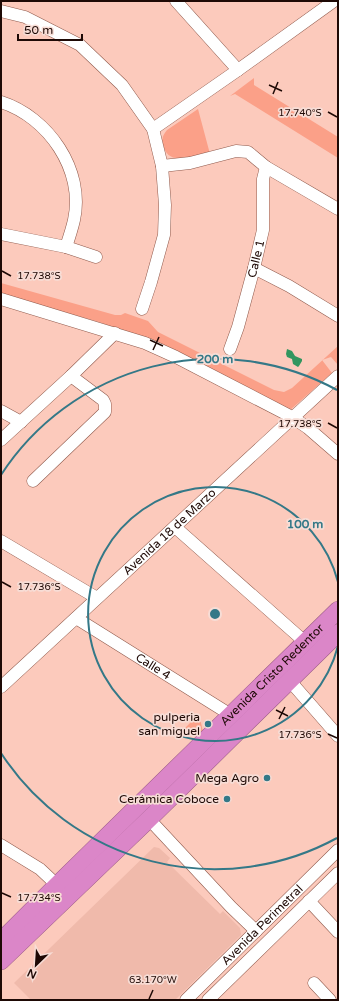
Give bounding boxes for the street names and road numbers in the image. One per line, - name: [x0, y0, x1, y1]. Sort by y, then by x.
- street label: Calle 1: [245, 238, 267, 279]
- street label: Avenida 18 de Marzo: [120, 485, 219, 578]
- street label: Avenida Cristo Redentor: [217, 621, 327, 728]
- street label: Calle 4: [133, 650, 174, 683]
- street label: Avenida Perimetral: [219, 882, 306, 968]

